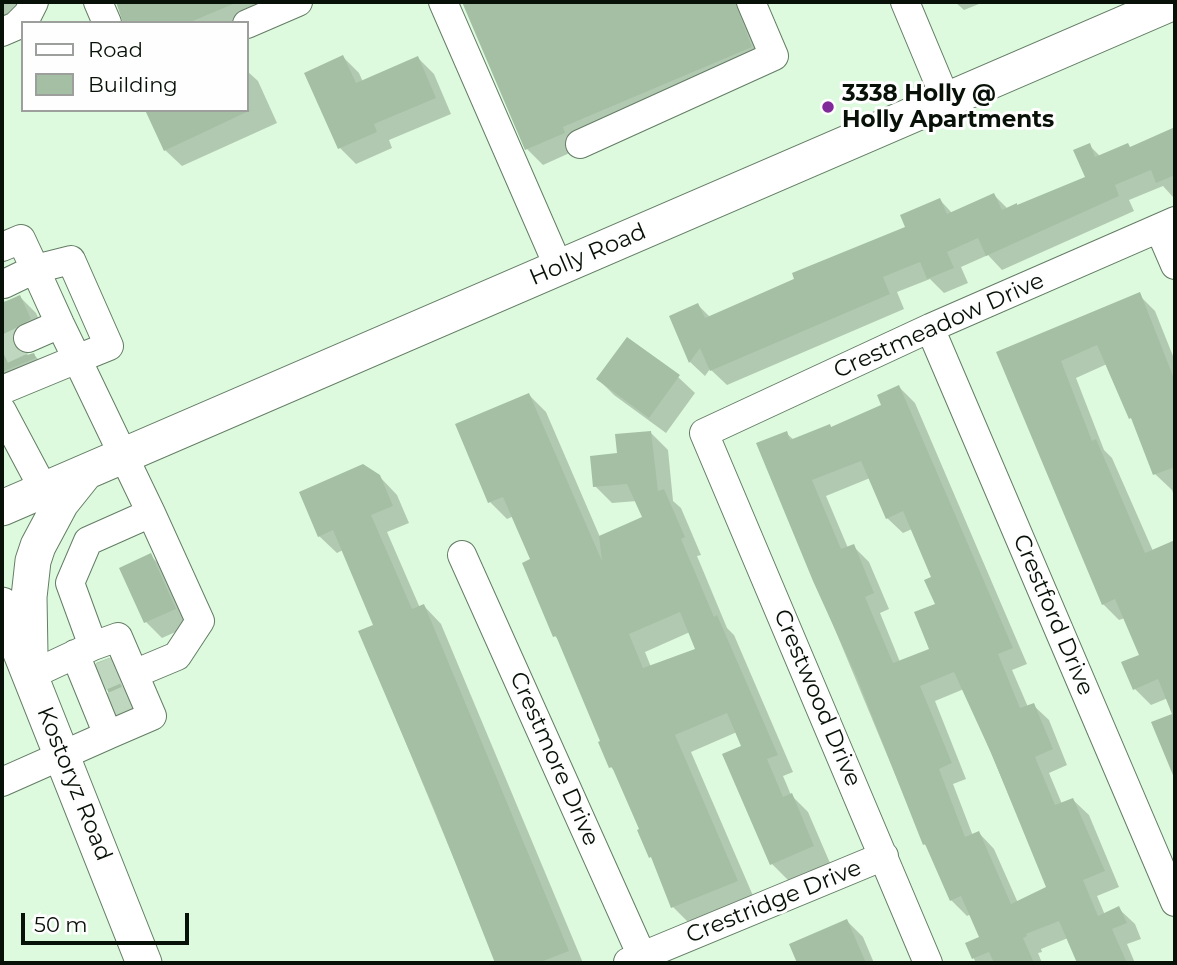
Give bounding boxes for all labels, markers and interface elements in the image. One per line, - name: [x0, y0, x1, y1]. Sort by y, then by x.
- legend: [21, 21, 248, 112]
- text: Road: [88, 37, 143, 62]
- text: Building: [88, 72, 178, 97]
- place label: 3338 Holly @ Holly Apartments: [842, 80, 1054, 134]
- marker: 3338 Holly @ Holly Apartments: [820, 99, 836, 115]
- street label: Holly Road: [526, 218, 650, 292]
- street label: Crestmeadow Drive: [830, 267, 1048, 385]
- street label: Crestford Drive: [1007, 530, 1099, 700]
- street label: Crestwood Drive: [767, 605, 867, 791]
- street label: Crestmore Drive: [503, 668, 605, 850]
- street label: Kostoryz Road: [30, 703, 118, 865]
- street label: Crestridge Drive: [682, 854, 866, 950]
- scale bar: [24, 898, 192, 942]
- text: 50 m: [34, 912, 88, 937]

